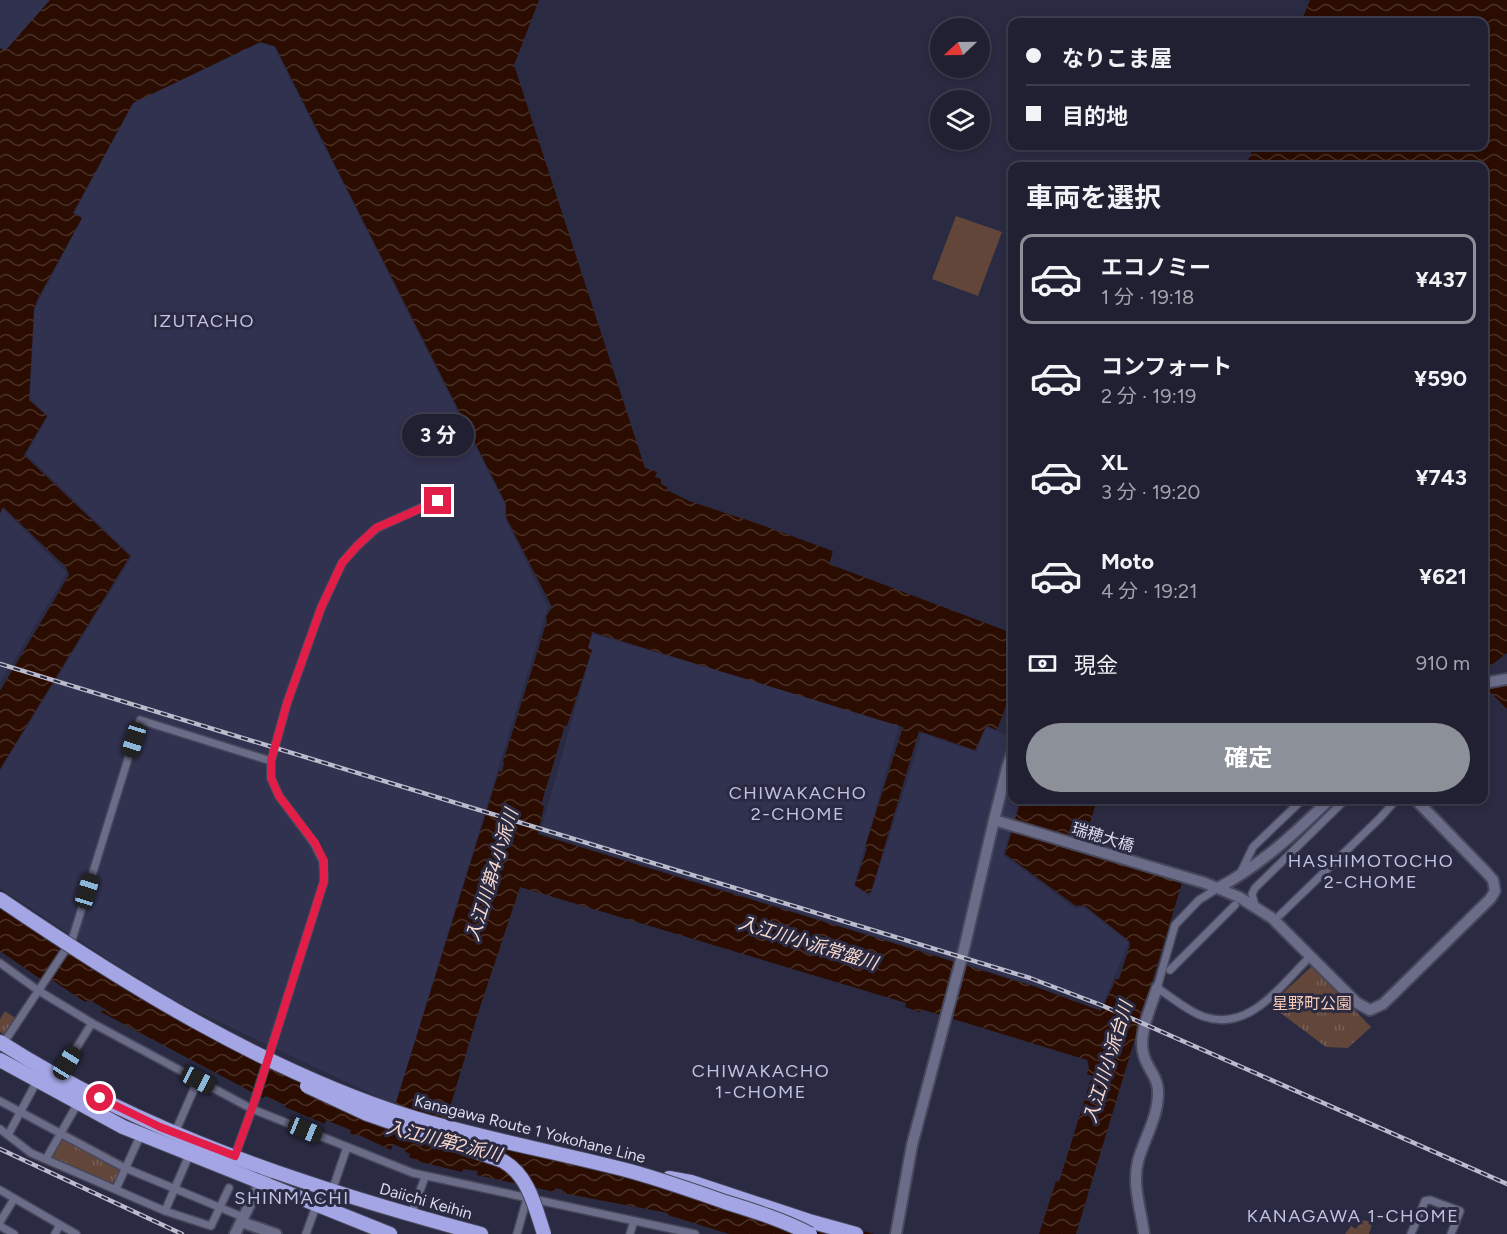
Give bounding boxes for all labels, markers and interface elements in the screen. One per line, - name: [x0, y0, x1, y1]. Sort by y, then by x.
- north arrow: [930, 18, 990, 78]
- map controls: [930, 18, 990, 150]
- text: なりこま屋: [1062, 45, 1172, 72]
- button: layers: [930, 90, 990, 150]
- text: 目的地: [1062, 103, 1128, 130]
- text: 車両を選択: [1026, 181, 1161, 214]
- icon: car: [1029, 252, 1083, 306]
- text: エコノミー: [1101, 254, 1211, 281]
- text: ¥437: [1415, 266, 1467, 293]
- text: 1 分 · 19:18: [1101, 285, 1194, 309]
- district label: IZUTACHO: [153, 310, 255, 332]
- icon: car: [1029, 351, 1083, 405]
- text: コンフォート: [1101, 353, 1232, 380]
- text: ¥590: [1414, 365, 1467, 392]
- text: 2 分 · 19:19: [1101, 384, 1196, 408]
- callout: 3 分: [402, 414, 474, 456]
- text: 3 分: [420, 423, 456, 447]
- text: XL: [1101, 449, 1128, 476]
- icon: car: [1029, 450, 1083, 504]
- text: ¥743: [1415, 464, 1467, 491]
- text: 3 分 · 19:20: [1101, 480, 1200, 504]
- route end: [424, 487, 451, 514]
- text: Moto: [1101, 548, 1154, 575]
- icon: car: [1029, 549, 1083, 603]
- text: ¥621: [1419, 563, 1467, 590]
- text: 4 分 · 19:21: [1101, 579, 1197, 603]
- icon: cash: [1026, 647, 1059, 680]
- text: 910 m: [1416, 651, 1470, 675]
- text: 現金: [1074, 652, 1118, 679]
- car: [120, 720, 148, 760]
- button: 確定: [1026, 723, 1470, 792]
- district label: CHIWAKACHO 2-CHOME: [729, 782, 867, 825]
- water label: 入江川第4小派川: [461, 804, 523, 944]
- street label: 瑞穂大橋: [1070, 819, 1136, 855]
- district label: HASHIMOTOCHO 2-CHOME: [1288, 850, 1454, 893]
- car: [73, 871, 101, 911]
- water label: 入江川小派常盤川: [736, 911, 882, 975]
- park label: 星野町公園: [1272, 994, 1352, 1013]
- water label: 入江川小派台川: [1079, 997, 1138, 1125]
- car: [50, 1043, 84, 1083]
- district label: CHIWAKACHO 1-CHOME: [692, 1060, 830, 1103]
- car: [178, 1064, 218, 1096]
- route start: [86, 1084, 113, 1111]
- street label: Kanagawa Route 1 Yokohane Line: [412, 1091, 648, 1167]
- car: [285, 1115, 325, 1145]
- water label: 入江川第2派川: [384, 1116, 506, 1166]
- street label: Daiichi Keihin: [377, 1179, 475, 1223]
- district label: SHINMACHI: [234, 1187, 350, 1209]
- district label: KANAGAWA 1-CHOME: [1247, 1205, 1459, 1227]

